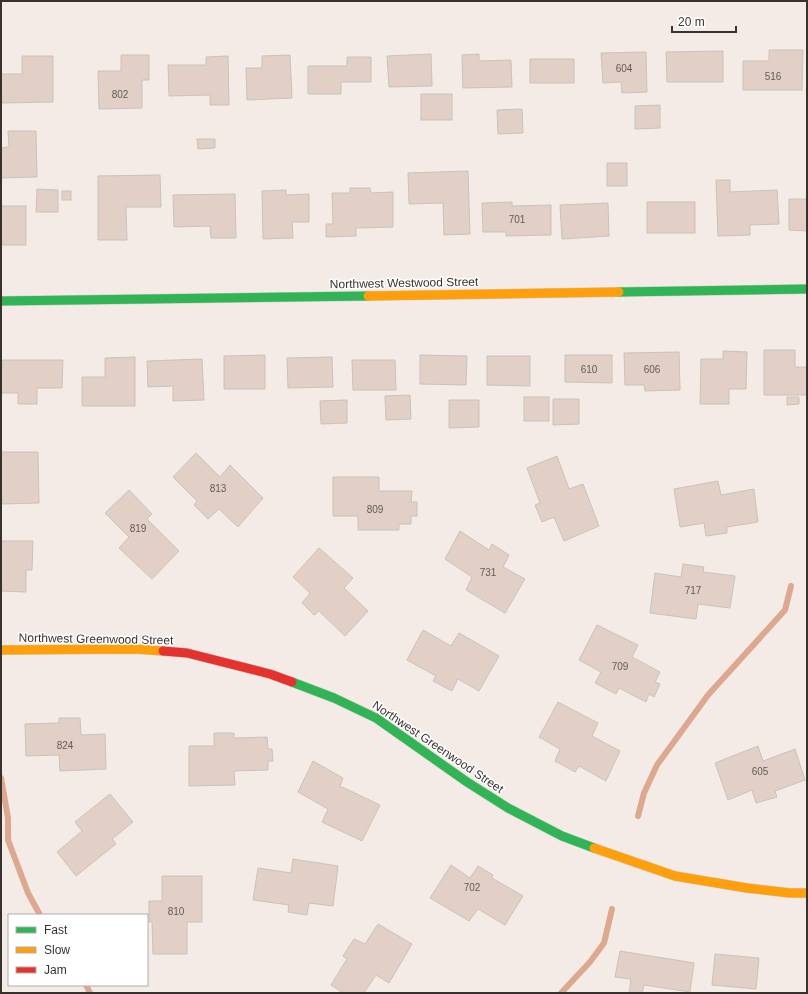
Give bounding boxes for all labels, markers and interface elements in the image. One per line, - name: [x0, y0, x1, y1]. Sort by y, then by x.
- scale bar: [672, 8, 736, 34]
- text: 20 m: [678, 15, 705, 29]
- house number: 604: [616, 63, 633, 74]
- house number: 516: [765, 71, 782, 82]
- house number: 802: [112, 89, 129, 100]
- house number: 701: [509, 214, 526, 225]
- street label: Northwest Westwood Street: [330, 275, 479, 291]
- house number: 610: [581, 364, 598, 375]
- house number: 606: [644, 364, 661, 375]
- house number: 813: [210, 483, 227, 494]
- house number: 809: [367, 504, 384, 515]
- house number: 819: [130, 523, 147, 534]
- house number: 731: [480, 567, 497, 578]
- house number: 717: [685, 585, 702, 596]
- street label: Northwest Greenwood Street: [19, 631, 174, 647]
- house number: 709: [612, 661, 629, 672]
- street label: Northwest Greenwood Street: [370, 698, 507, 796]
- house number: 824: [57, 740, 74, 751]
- house number: 605: [752, 766, 769, 777]
- house number: 702: [464, 882, 481, 893]
- house number: 810: [168, 906, 185, 917]
- legend: [8, 914, 148, 986]
- text: Fast: [44, 923, 68, 937]
- text: Slow: [44, 943, 70, 957]
- text: Jam: [44, 963, 67, 977]

